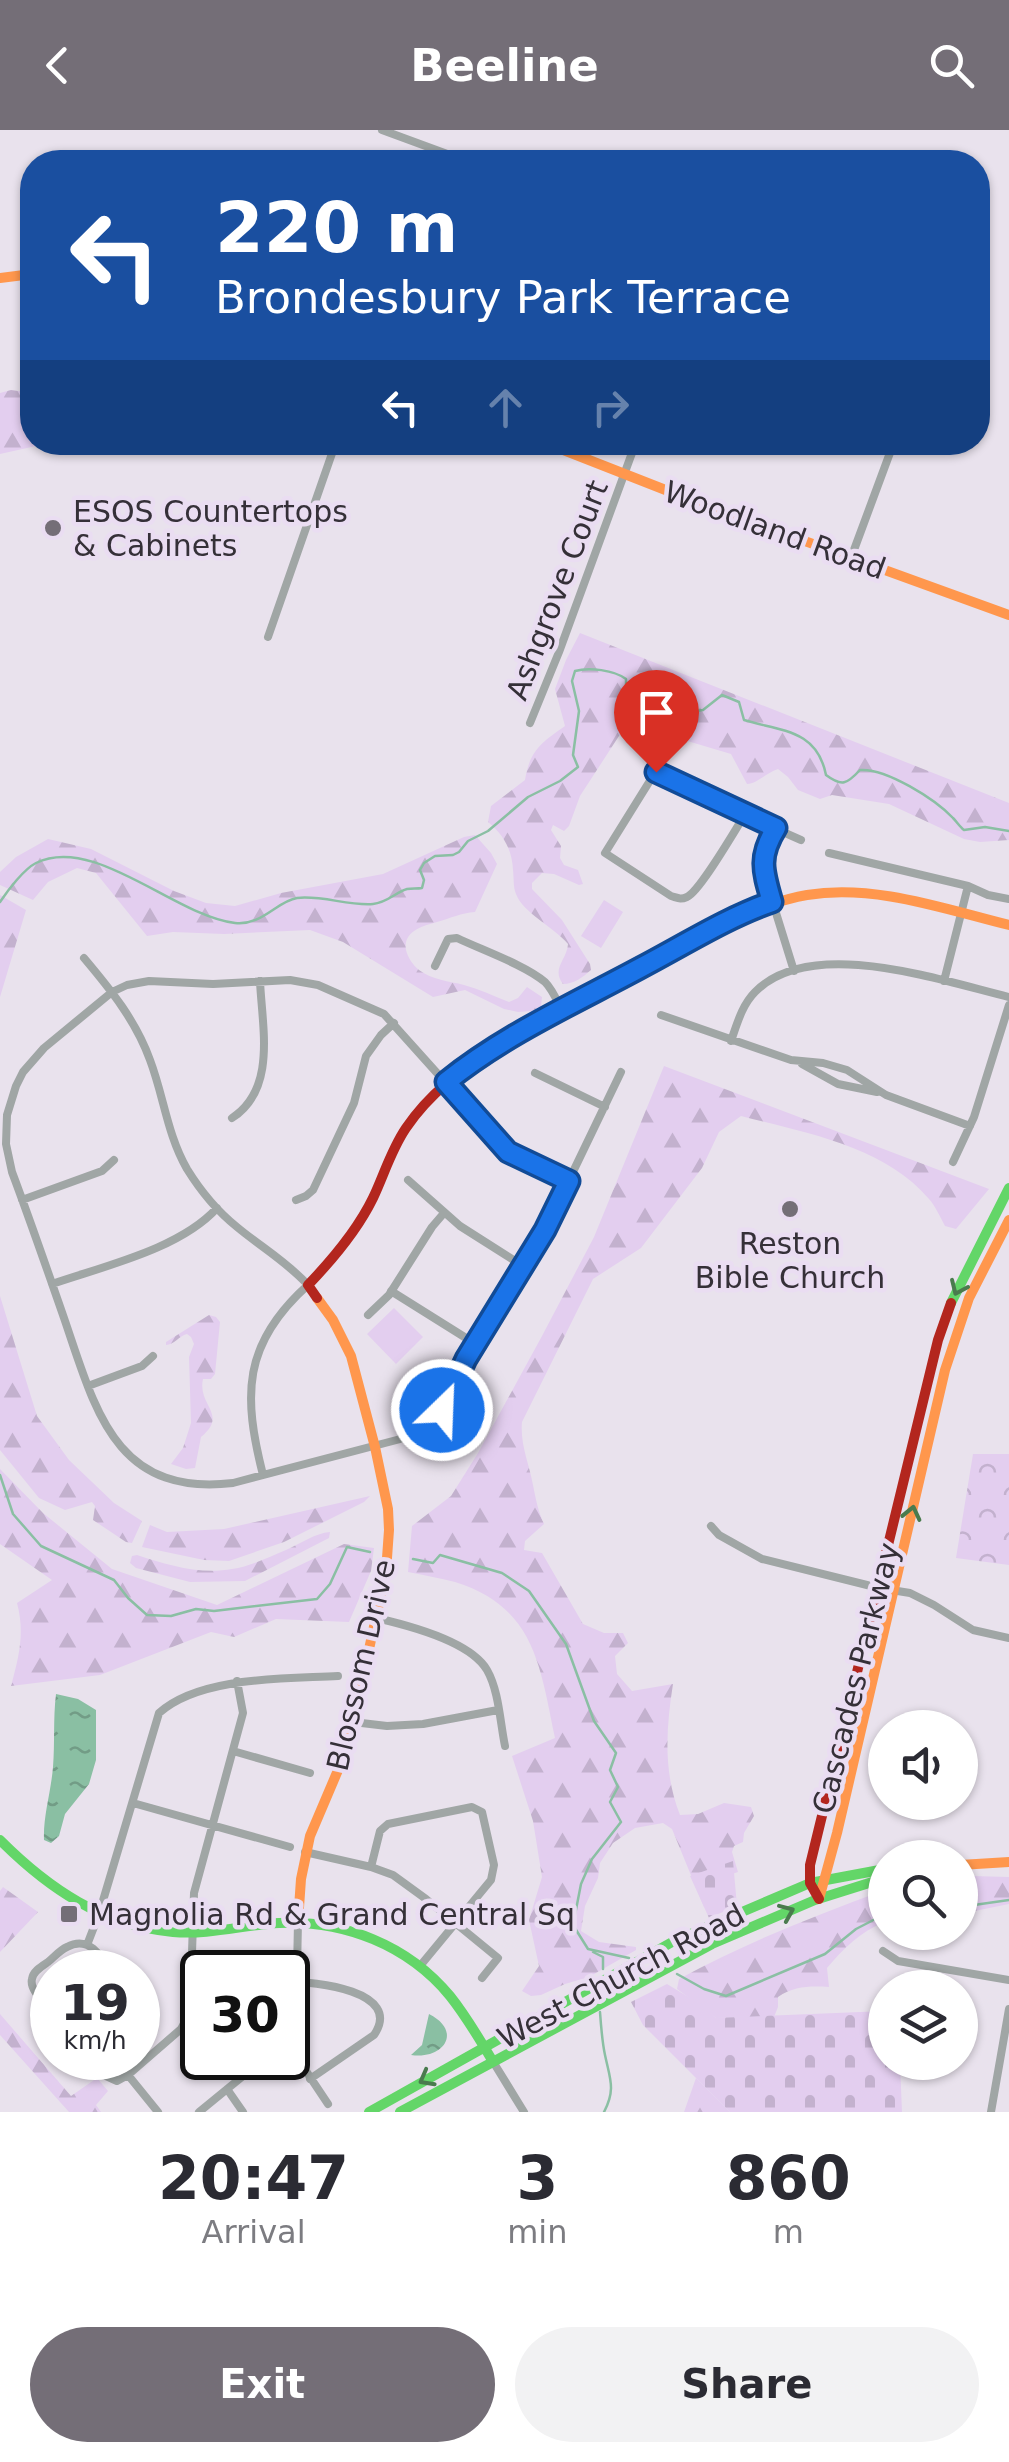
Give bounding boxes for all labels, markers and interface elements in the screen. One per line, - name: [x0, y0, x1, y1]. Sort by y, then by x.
- icon: back: [30, 38, 85, 93]
- icon: search: [924, 38, 979, 93]
- text: Beeline: [410, 39, 599, 92]
- text: 220 m: [215, 187, 458, 269]
- icon: left: [50, 190, 180, 320]
- text: Brondesbury Park Terrace: [215, 271, 791, 324]
- icon: left: [373, 380, 428, 435]
- icon: ahead: [478, 380, 533, 435]
- icon: right: [583, 380, 638, 435]
- street label: Woodland Road: [659, 474, 891, 586]
- street label: Ashgrove Court: [499, 475, 615, 705]
- place label: ESOS Countertops & Cabinets: [73, 494, 348, 563]
- marker: ESOS Countertops & Cabinets: [42, 517, 64, 539]
- pin: [614, 670, 699, 773]
- icon: arrive: [629, 685, 684, 740]
- marker: Reston Bible Church: [779, 1198, 801, 1220]
- place label: Reston Bible Church: [695, 1226, 885, 1295]
- one-way arrow: [950, 1278, 970, 1296]
- position arrow: [390, 1358, 494, 1462]
- one-way arrow: [900, 1505, 921, 1522]
- street label: Cascades Parkway: [805, 1539, 907, 1817]
- street label: Blossom Drive: [320, 1556, 402, 1774]
- map controls: [868, 1710, 978, 2080]
- button: sound: [868, 1710, 978, 1820]
- button: search: [868, 1840, 978, 1950]
- street label: West Church Road: [492, 1896, 750, 2056]
- place label: Magnolia Rd & Grand Central Sq: [89, 1897, 575, 1932]
- marker: Magnolia Rd & Grand Central Sq: [58, 1903, 80, 1925]
- one-way arrow: [777, 1904, 795, 1924]
- speed limit sign: 30: [180, 1950, 310, 2080]
- button: layers: [868, 1970, 978, 2080]
- text: 19: [60, 1974, 130, 2032]
- text: km/h: [63, 2026, 127, 2055]
- one-way arrow: [418, 2067, 437, 2086]
- text: 20:47: [158, 2143, 349, 2213]
- text: 3: [516, 2143, 558, 2213]
- text: 860: [726, 2143, 851, 2213]
- text: Arrival: [202, 2213, 306, 2251]
- text: min: [507, 2213, 568, 2251]
- text: m: [773, 2213, 804, 2251]
- button: Exit: [30, 2327, 495, 2442]
- button: Share: [515, 2327, 979, 2442]

